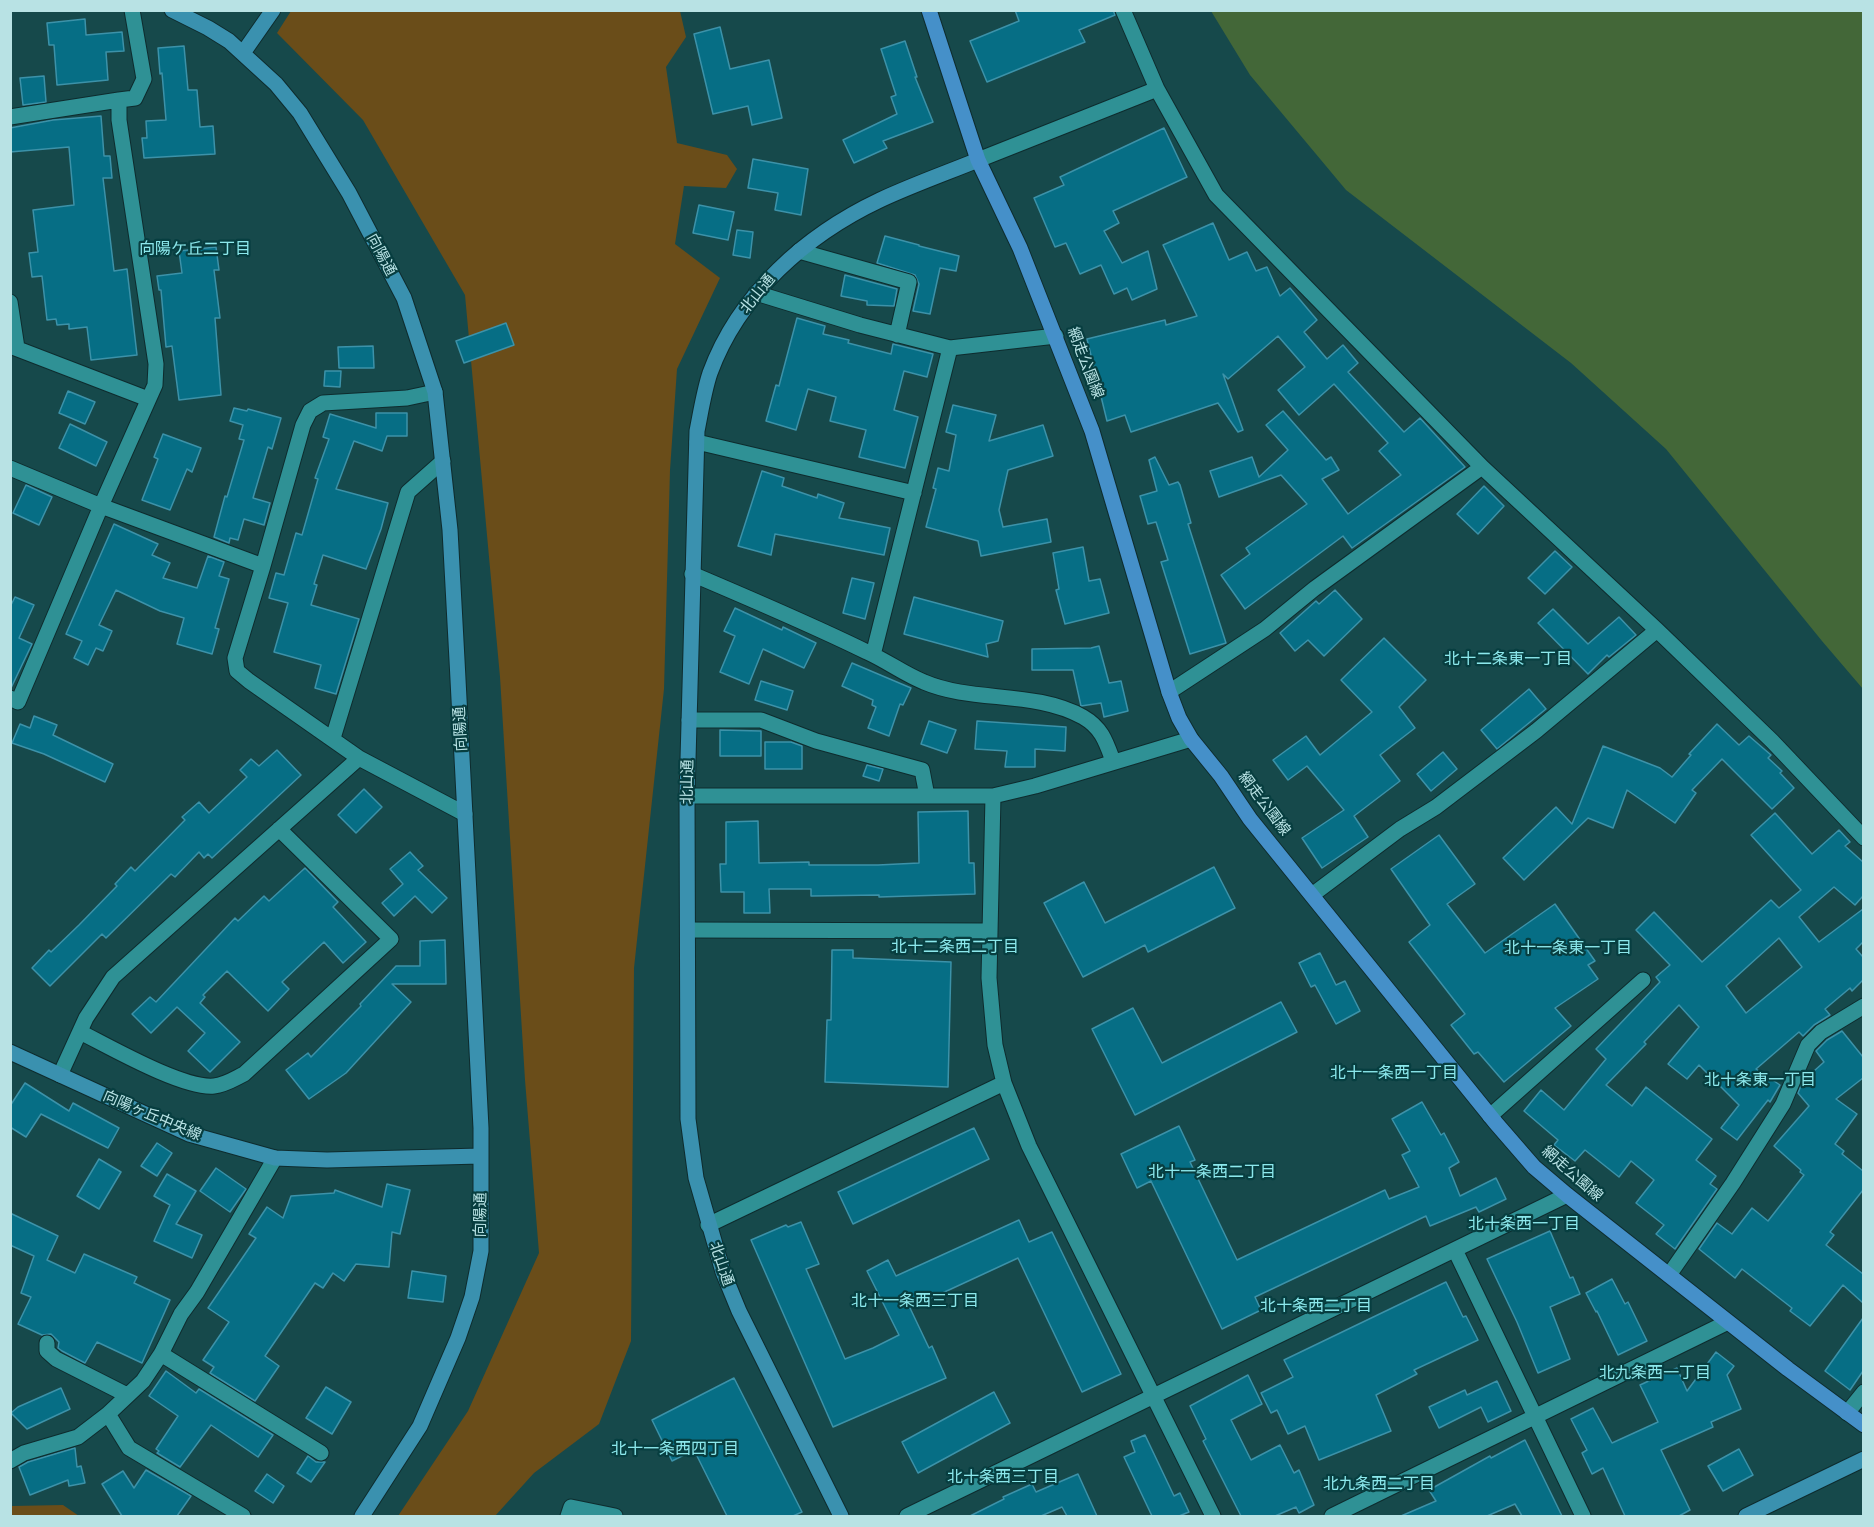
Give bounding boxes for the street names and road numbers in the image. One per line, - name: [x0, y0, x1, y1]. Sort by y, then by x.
- street label: 向陽通: [362, 231, 400, 279]
- street label: 北山通: [737, 271, 779, 317]
- street label: 網走公園線: [1063, 325, 1107, 401]
- street label: 向陽通: [451, 706, 471, 752]
- street label: 北山通: [679, 759, 697, 805]
- street label: 網走公園線: [1234, 769, 1294, 839]
- street label: 向陽ヶ丘中央線: [100, 1087, 204, 1145]
- street label: 網走公園線: [1538, 1143, 1606, 1205]
- street label: 向陽通: [472, 1192, 490, 1238]
- street label: 北山通: [705, 1240, 737, 1288]

